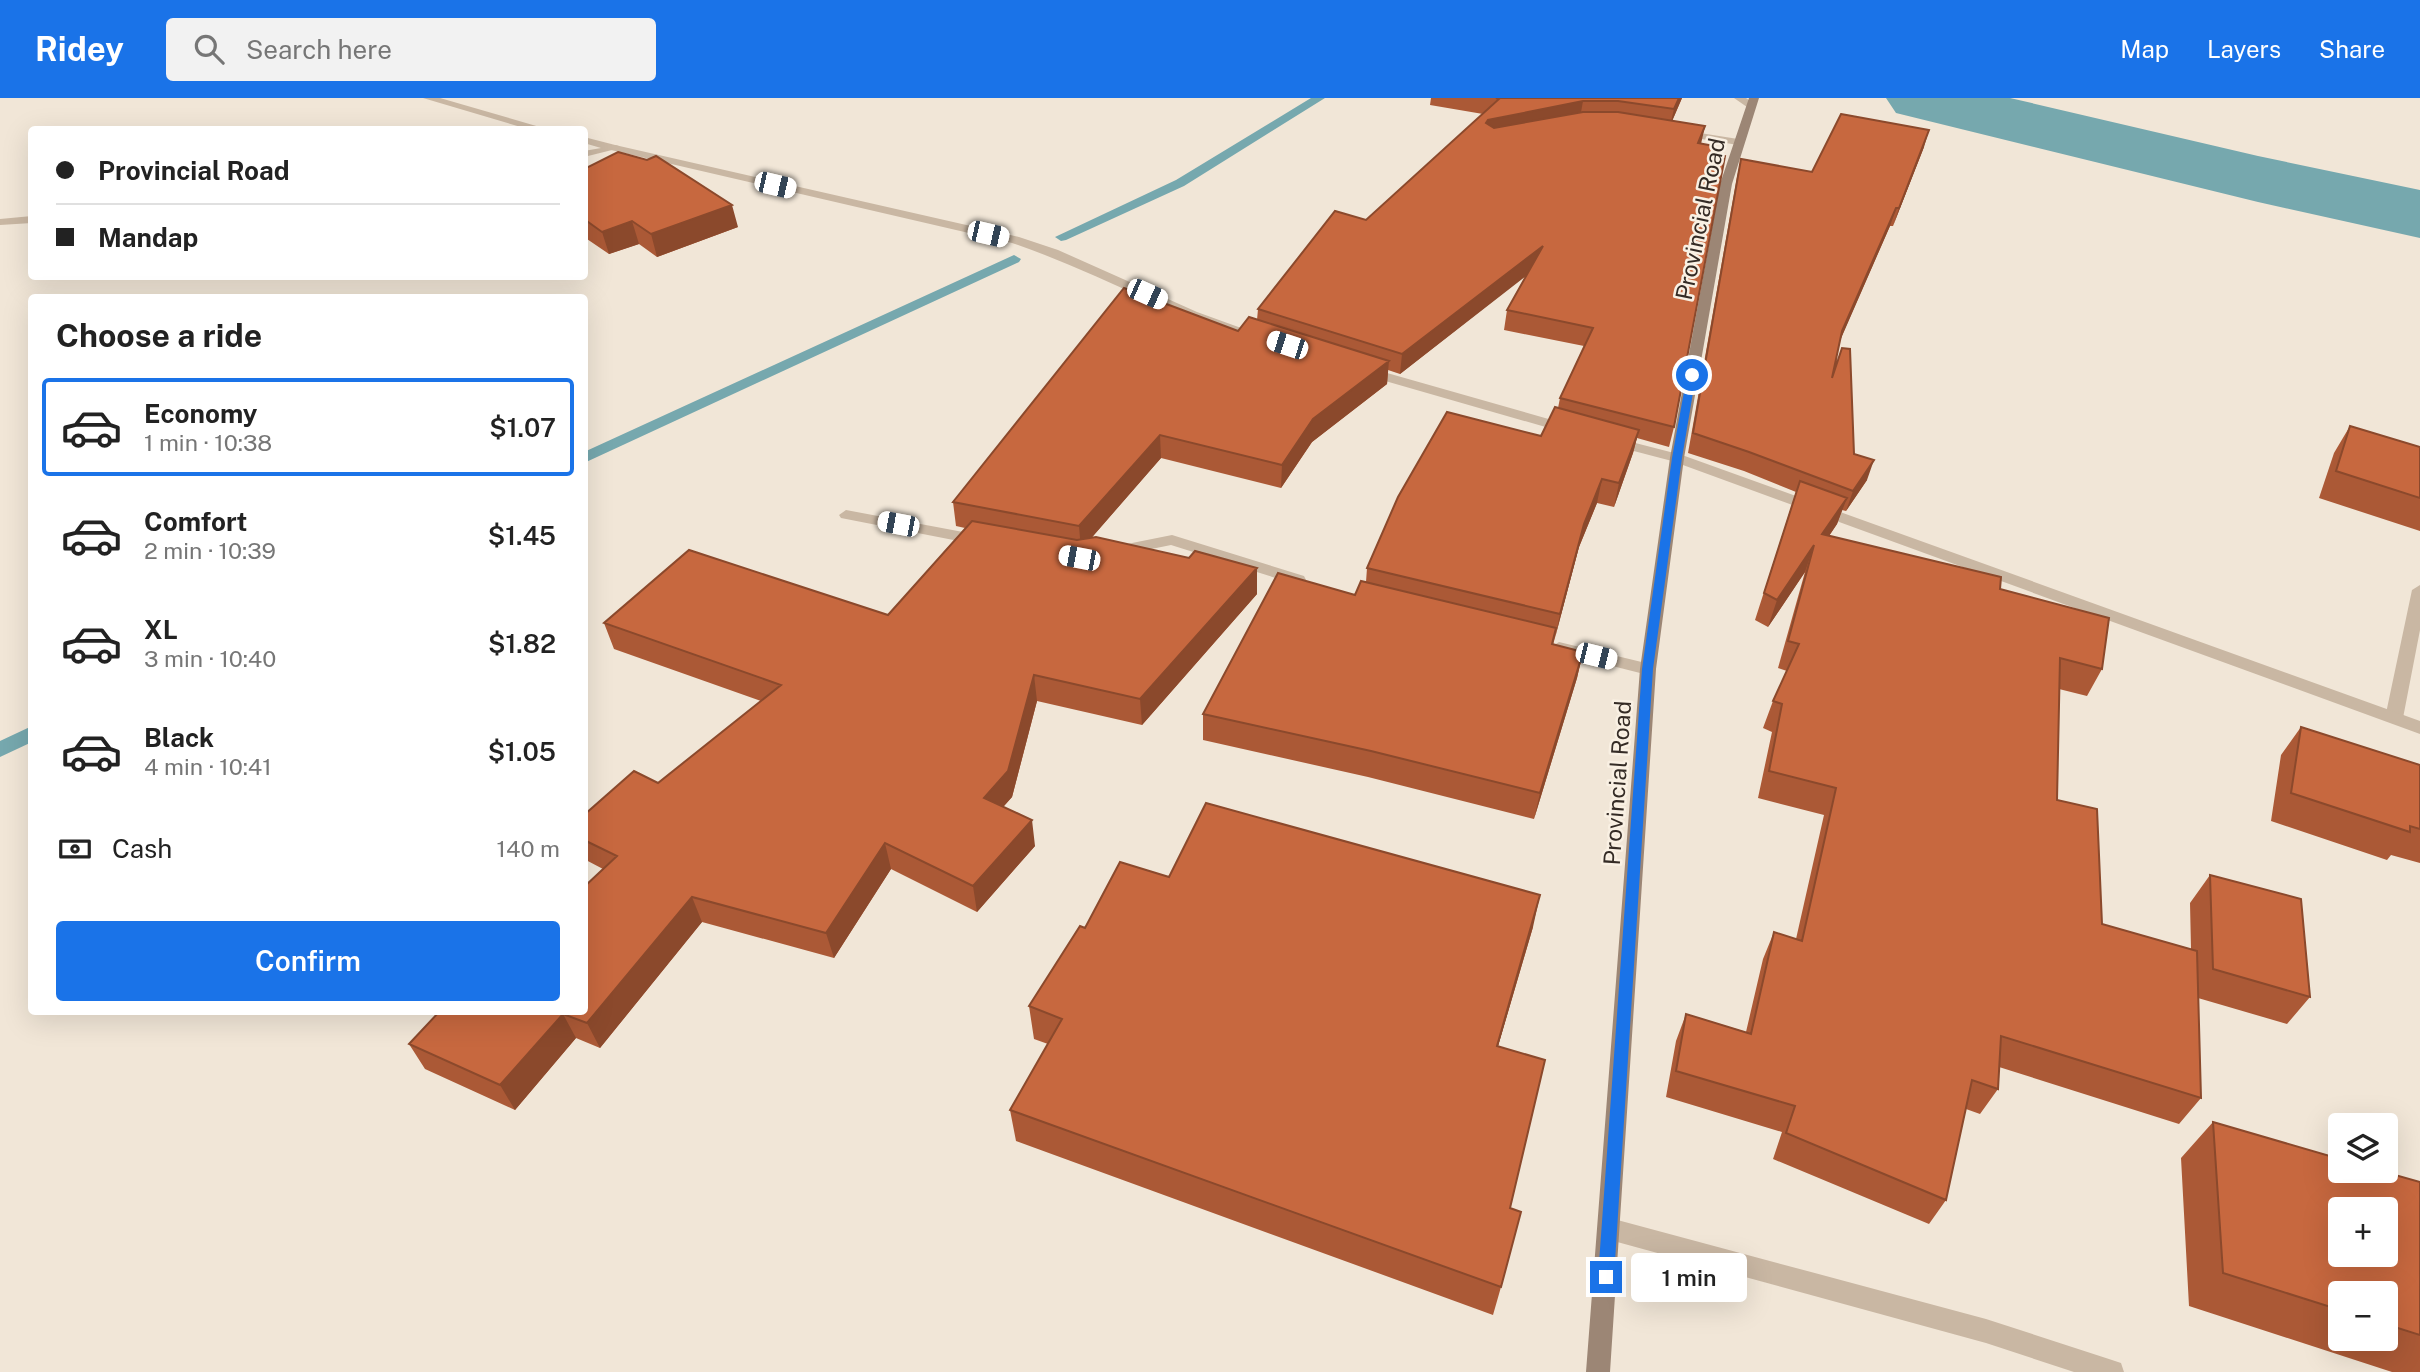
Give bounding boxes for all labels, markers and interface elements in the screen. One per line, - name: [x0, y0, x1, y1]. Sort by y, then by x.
- search box: [166, 18, 656, 81]
- text: Ridey: [35, 30, 124, 68]
- icon: search: [190, 30, 228, 68]
- text: Search here: [246, 34, 392, 65]
- text: Map: [2120, 35, 2169, 63]
- text: Layers: [2207, 35, 2281, 63]
- text: Share: [2319, 35, 2385, 63]
- street label: Provincial Road: [1670, 136, 1730, 302]
- text: Provincial Road: [98, 155, 289, 186]
- car: [753, 170, 798, 200]
- car: [966, 219, 1011, 249]
- text: Mandap: [98, 222, 198, 253]
- car: [1124, 276, 1171, 312]
- text: Choose a ride: [56, 317, 262, 354]
- car: [1264, 329, 1311, 361]
- route start: [1676, 359, 1708, 391]
- icon: car: [60, 396, 123, 459]
- text: Economy: [144, 398, 257, 429]
- text: $1.07: [489, 412, 556, 443]
- text: 1 min · 10:38: [144, 429, 272, 456]
- icon: car: [60, 504, 123, 567]
- text: Comfort: [144, 506, 247, 537]
- car: [876, 510, 921, 538]
- text: $1.45: [488, 520, 556, 551]
- text: 2 min · 10:39: [144, 537, 276, 564]
- car: [1057, 544, 1102, 572]
- icon: car: [60, 612, 123, 675]
- text: XL: [144, 614, 178, 645]
- text: $1.82: [488, 628, 556, 659]
- car: [1574, 641, 1619, 671]
- text: 3 min · 10:40: [144, 645, 276, 672]
- street label: Provincial Road: [1598, 700, 1636, 866]
- icon: car: [60, 720, 123, 783]
- text: Black: [144, 722, 214, 753]
- text: $1.05: [488, 736, 556, 767]
- text: 4 min · 10:41: [144, 753, 272, 780]
- icon: cash: [56, 830, 94, 868]
- text: Cash: [112, 833, 172, 864]
- text: 140 m: [497, 835, 560, 862]
- button: Confirm: [56, 921, 560, 1001]
- map controls: [2328, 1113, 2398, 1351]
- button: layers: [2328, 1113, 2398, 1183]
- button: +: [2328, 1197, 2398, 1267]
- callout: 1 min: [1630, 1252, 1746, 1302]
- route end: [1590, 1261, 1622, 1293]
- text: 1 min: [1662, 1264, 1716, 1291]
- button: −: [2328, 1281, 2398, 1351]

